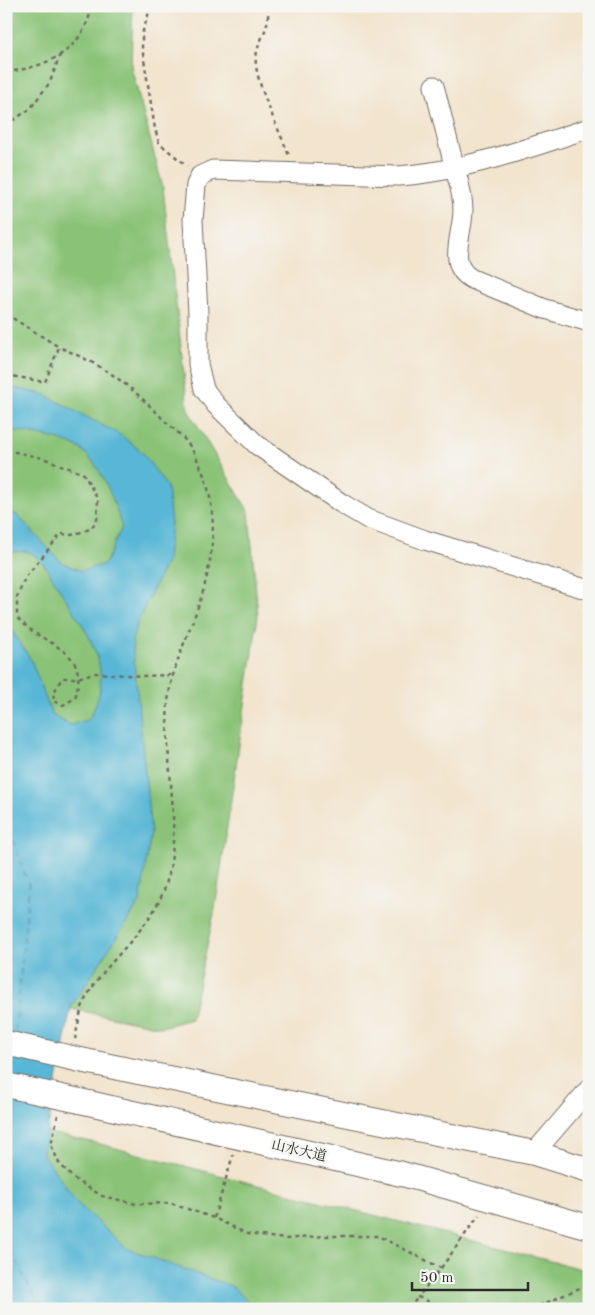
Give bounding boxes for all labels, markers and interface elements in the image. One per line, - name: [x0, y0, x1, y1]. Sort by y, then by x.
- street label: 山水大道: [270, 1137, 328, 1164]
- scale bar: [412, 1260, 529, 1292]
- text: 50 m: [420, 1271, 454, 1286]

